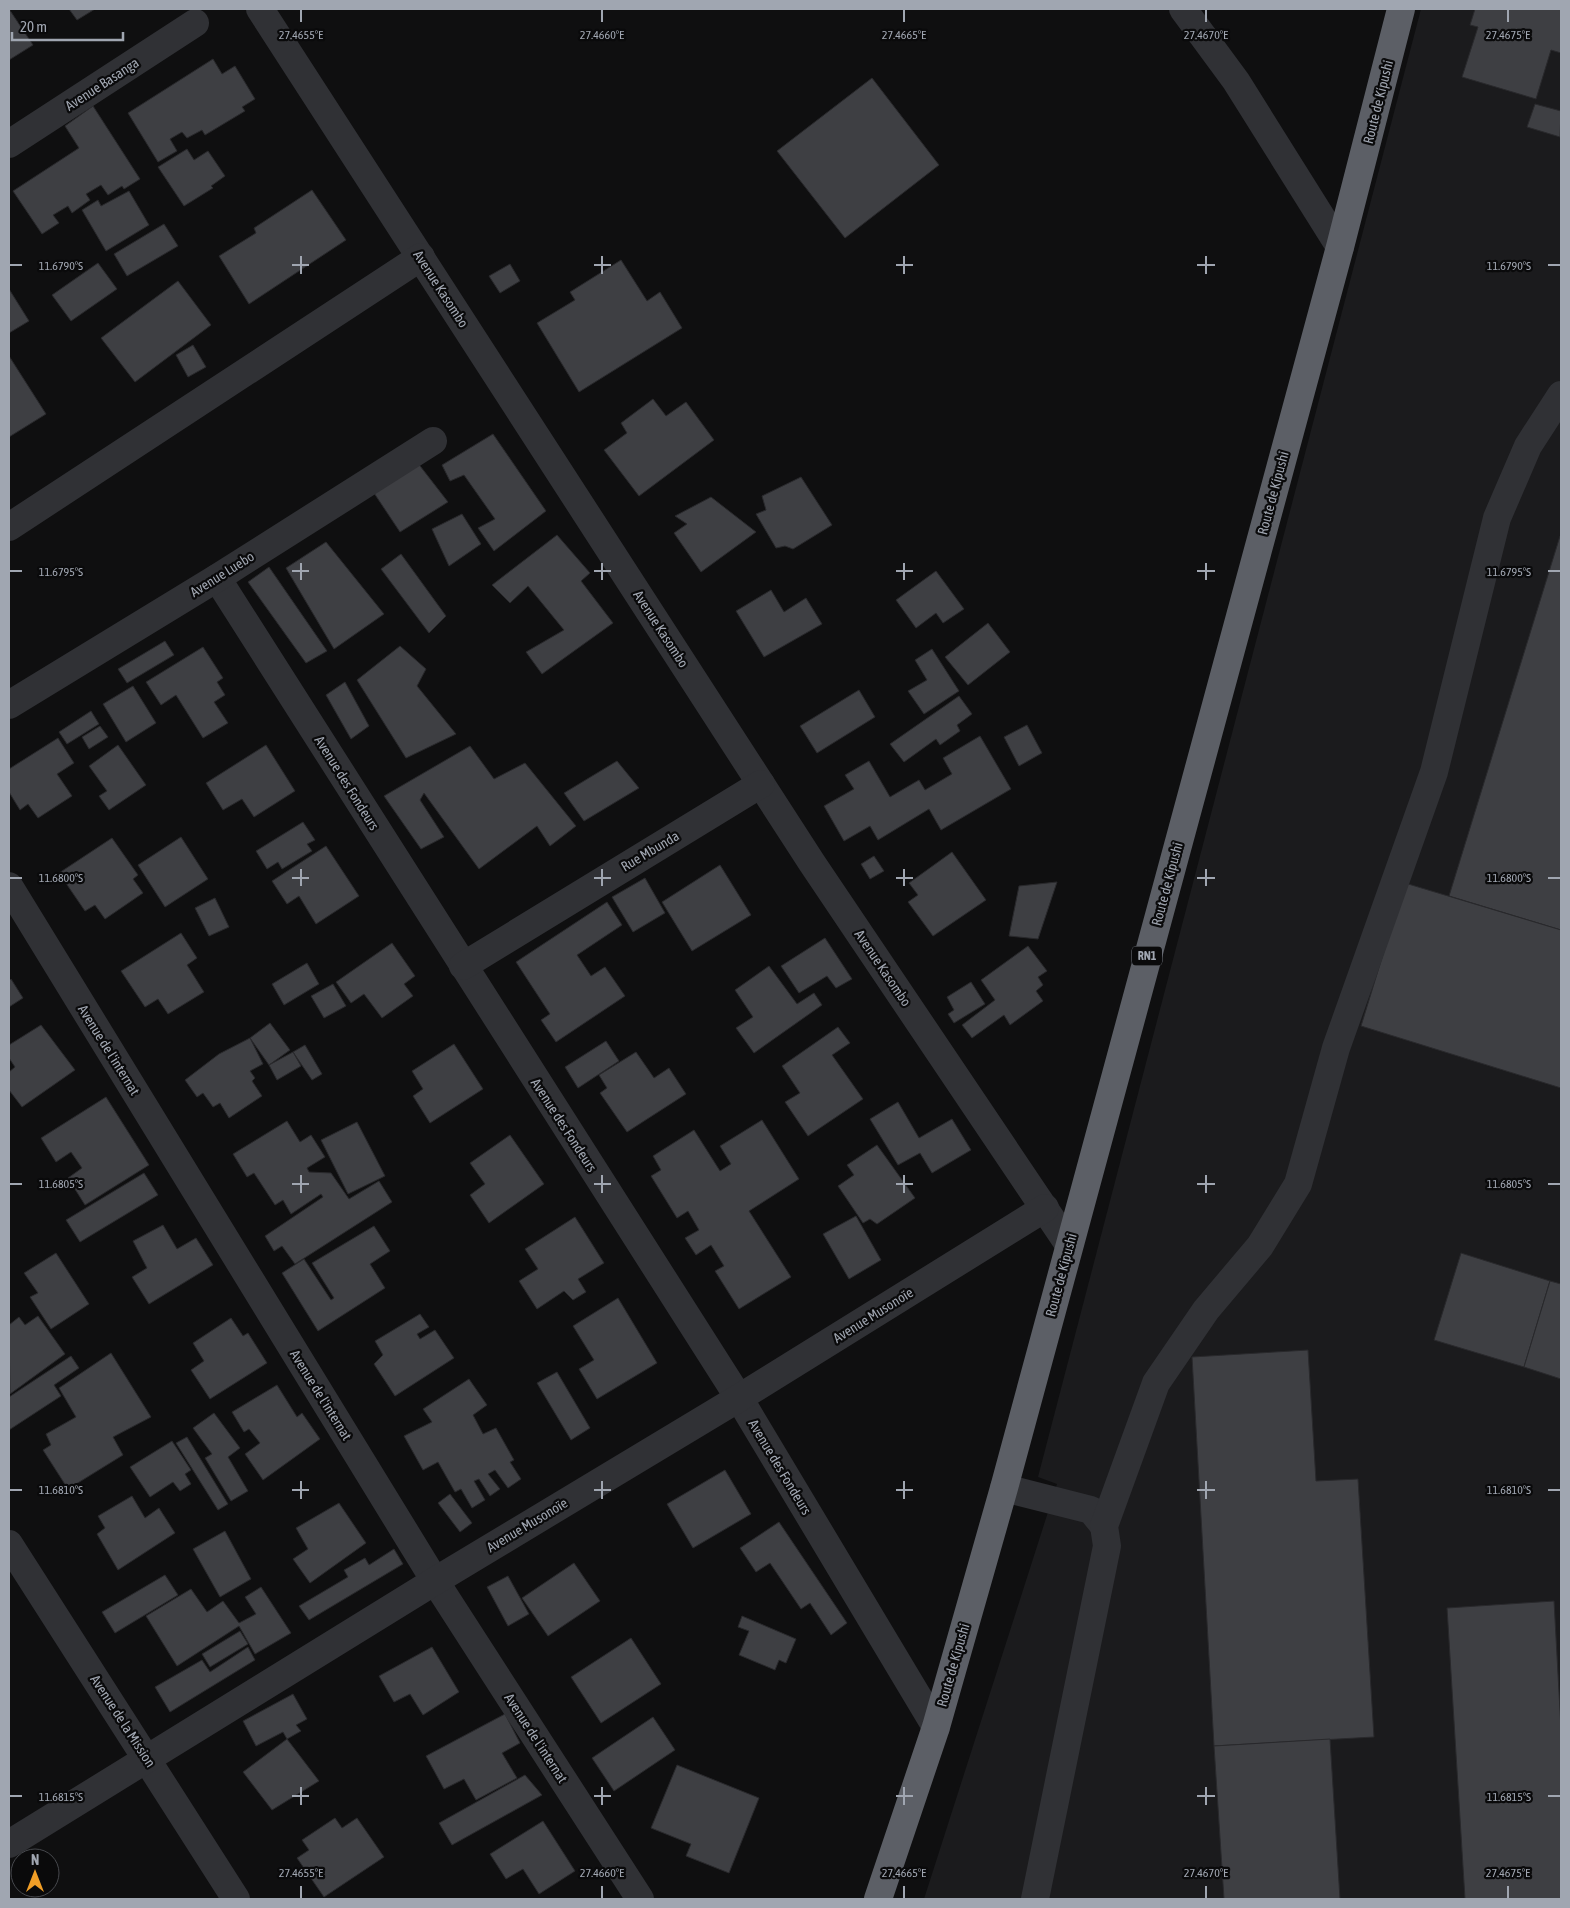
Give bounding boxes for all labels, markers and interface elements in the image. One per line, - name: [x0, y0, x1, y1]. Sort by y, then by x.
- scale bar: [12, 10, 124, 42]
- text: 20 m: [20, 18, 47, 35]
- text: 27.4655°E: [279, 28, 323, 42]
- text: 27.4660°E: [580, 28, 624, 42]
- text: 27.4665°E: [882, 28, 926, 42]
- text: 27.4670°E: [1184, 28, 1228, 42]
- text: 27.4675°E: [1486, 28, 1530, 42]
- street label: Avenue Basanga: [62, 54, 142, 114]
- street label: Route de Kipushi: [1360, 58, 1396, 146]
- street label: Avenue Kasombo: [410, 247, 472, 331]
- text: 11.6790°S: [39, 259, 83, 273]
- text: 11.6790°S: [1487, 259, 1531, 273]
- street label: Route de Kipushi: [1254, 449, 1292, 537]
- street label: Avenue Luebo: [187, 548, 257, 600]
- text: 11.6795°S: [39, 565, 83, 579]
- text: 11.6795°S: [1487, 565, 1531, 579]
- street label: Avenue Kasombo: [630, 587, 692, 671]
- street label: Avenue des Fondeurs: [312, 733, 382, 833]
- street label: Rue Mbunda: [618, 827, 682, 875]
- street label: Route de Kipushi: [1148, 840, 1186, 928]
- text: 11.6800°S: [39, 871, 83, 885]
- text: 11.6800°S: [1487, 871, 1531, 885]
- street label: Avenue Kasombo: [852, 927, 914, 1009]
- road number: RN1: [1132, 946, 1162, 966]
- street label: Avenue de l'internat: [75, 1002, 143, 1098]
- street label: Avenue des Fondeurs: [528, 1075, 600, 1175]
- text: 11.6805°S: [39, 1177, 83, 1191]
- text: 11.6805°S: [1487, 1177, 1531, 1191]
- street label: Route de Kipushi: [1042, 1231, 1080, 1319]
- street label: Avenue Musonoïe: [830, 1284, 916, 1346]
- street label: Avenue de l'internat: [287, 1347, 355, 1443]
- street label: Avenue des Fondeurs: [745, 1417, 815, 1517]
- text: 11.6810°S: [39, 1483, 83, 1497]
- text: 11.6810°S: [1487, 1483, 1531, 1497]
- street label: Avenue Musonoïe: [484, 1495, 570, 1555]
- street label: Route de Kipushi: [933, 1622, 973, 1708]
- street label: Avenue de la Mission: [87, 1672, 159, 1770]
- street label: Avenue de l'internat: [501, 1690, 571, 1786]
- text: 11.6815°S: [39, 1790, 83, 1804]
- text: 11.6815°S: [1487, 1790, 1531, 1804]
- north arrow: [10, 1848, 60, 1898]
- text: N: [31, 1852, 39, 1868]
- text: 27.4655°E: [279, 1866, 323, 1880]
- text: 27.4660°E: [580, 1866, 624, 1880]
- text: 27.4665°E: [882, 1866, 926, 1880]
- text: 27.4670°E: [1184, 1866, 1228, 1880]
- text: 27.4675°E: [1486, 1866, 1530, 1880]

